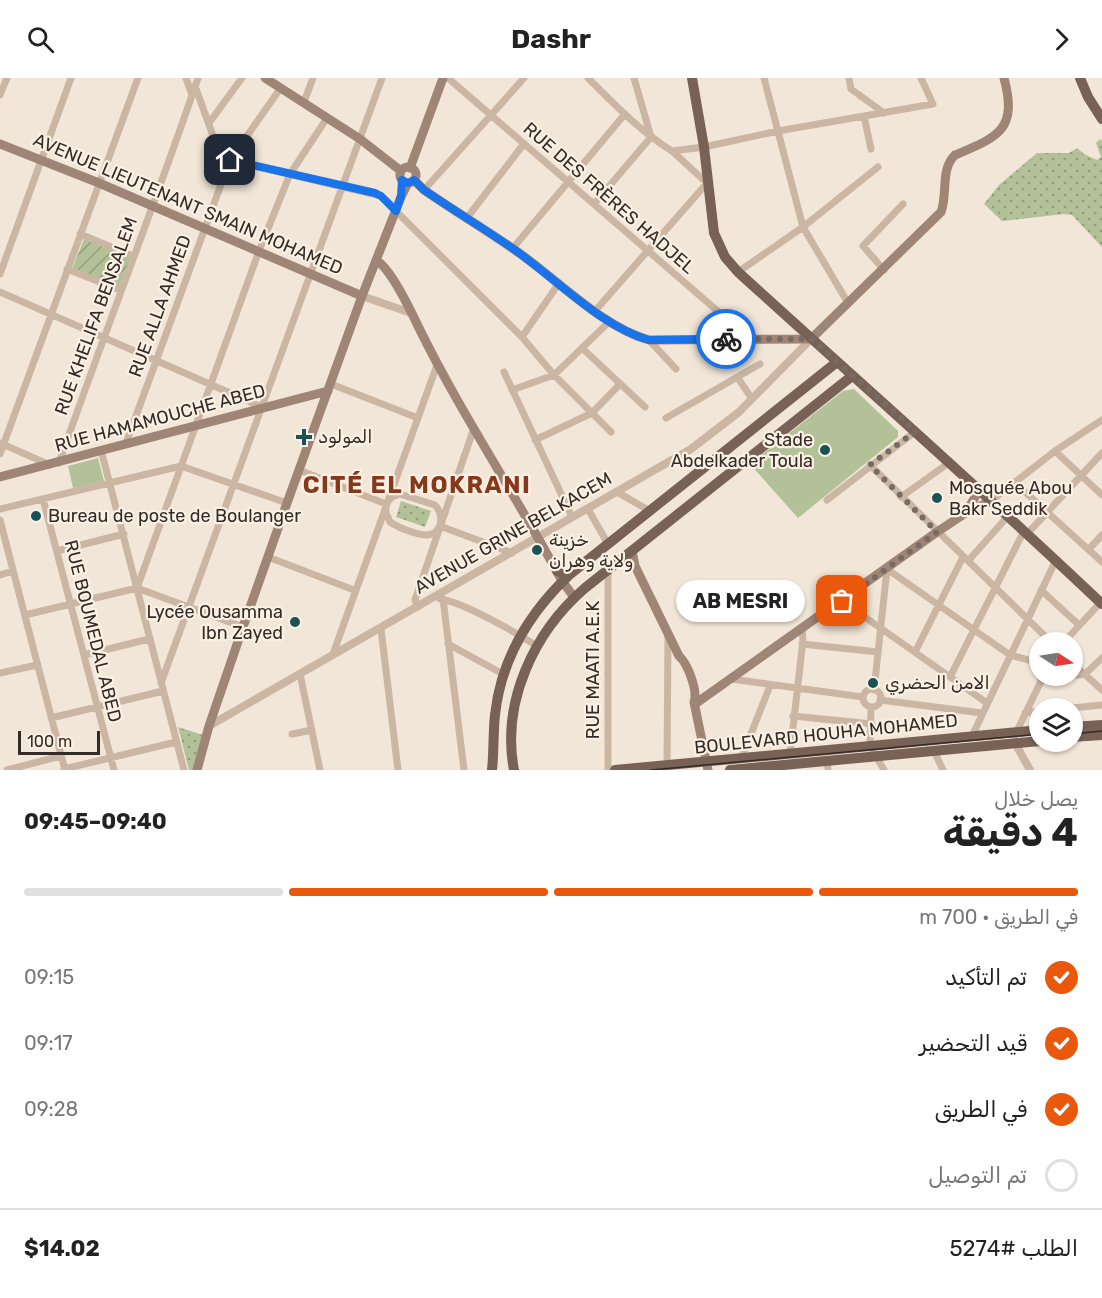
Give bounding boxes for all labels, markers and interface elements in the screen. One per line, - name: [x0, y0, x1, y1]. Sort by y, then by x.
- icon: search: [24, 23, 57, 56]
- text: Dashr: [511, 23, 591, 55]
- icon: forward: [1045, 23, 1078, 56]
- street label: RUE DES FRÈRES HADJEL: [519, 118, 699, 278]
- street label: AVENUE LIEUTENANT SMAIN MOHAMED: [30, 129, 346, 279]
- pin: [204, 134, 255, 185]
- icon: home: [213, 143, 246, 176]
- street label: RUE KHELIFA BENSALEM: [50, 214, 142, 418]
- street label: RUE ALLA AHMED: [124, 232, 196, 380]
- courier: [696, 309, 756, 369]
- icon: bike: [710, 323, 743, 356]
- street label: RUE HAMAMOUCHE ABED: [52, 379, 268, 457]
- place label: المولود: [318, 426, 372, 448]
- marker: المولود: [295, 428, 313, 446]
- place label: Stade Abdelkader Toula: [671, 429, 813, 472]
- marker: Stade Abdelkader Toula: [818, 443, 832, 457]
- street label: AVENUE GRINE BELKACEM: [410, 467, 616, 599]
- district label: CITÉ EL MOKRANI: [303, 471, 531, 499]
- place label: Mosquée Abou Bakr Seddik: [949, 477, 1072, 520]
- marker: Mosquée Abou Bakr Seddik: [930, 491, 944, 505]
- place label: Bureau de poste de Boulanger: [48, 505, 301, 527]
- marker: Bureau de poste de Boulanger: [29, 509, 43, 523]
- place label: خزينة ولاية وهران: [549, 529, 633, 572]
- street label: RUE BOUMEDAL ABED: [60, 538, 126, 724]
- marker: خزينة ولاية وهران: [530, 543, 544, 557]
- pin: [816, 575, 867, 626]
- callout: AB MESRI: [677, 580, 806, 622]
- icon: bag: [825, 584, 858, 617]
- text: AB MESRI: [693, 589, 788, 613]
- street label: RUE MAATI A.E.K: [582, 600, 604, 739]
- place label: Lycée Ousamma Ibn Zayed: [146, 601, 283, 644]
- marker: Lycée Ousamma Ibn Zayed: [288, 615, 302, 629]
- north arrow: [1029, 632, 1083, 686]
- map controls: [1029, 632, 1083, 752]
- place label: الامن الحضري: [885, 672, 990, 695]
- marker: الامن الحضري: [866, 676, 880, 690]
- button: layers: [1029, 698, 1083, 752]
- street label: BOULEVARD HOUHA MOHAMED: [693, 709, 959, 759]
- scale bar: [18, 728, 100, 756]
- text: 100 m: [27, 732, 72, 751]
- text: يصل خلال: [994, 787, 1078, 811]
- text: 09:40–09:45: [24, 808, 167, 835]
- text: 4 دقيقة: [943, 810, 1078, 856]
- text: في الطريق · 700 m: [919, 905, 1078, 929]
- icon: check: [1045, 961, 1078, 994]
- text: تم التأكيد: [945, 964, 1027, 991]
- text: 09:15: [24, 965, 74, 989]
- icon: check: [1045, 1027, 1078, 1060]
- text: قيد التحضير: [919, 1030, 1027, 1057]
- text: 09:17: [24, 1031, 73, 1055]
- icon: check: [1045, 1093, 1078, 1126]
- text: في الطريق: [935, 1096, 1027, 1123]
- text: 09:28: [24, 1097, 78, 1121]
- text: تم التوصيل: [928, 1162, 1027, 1189]
- text: $14.02: [24, 1235, 100, 1262]
- text: الطلب #5274: [950, 1235, 1078, 1262]

